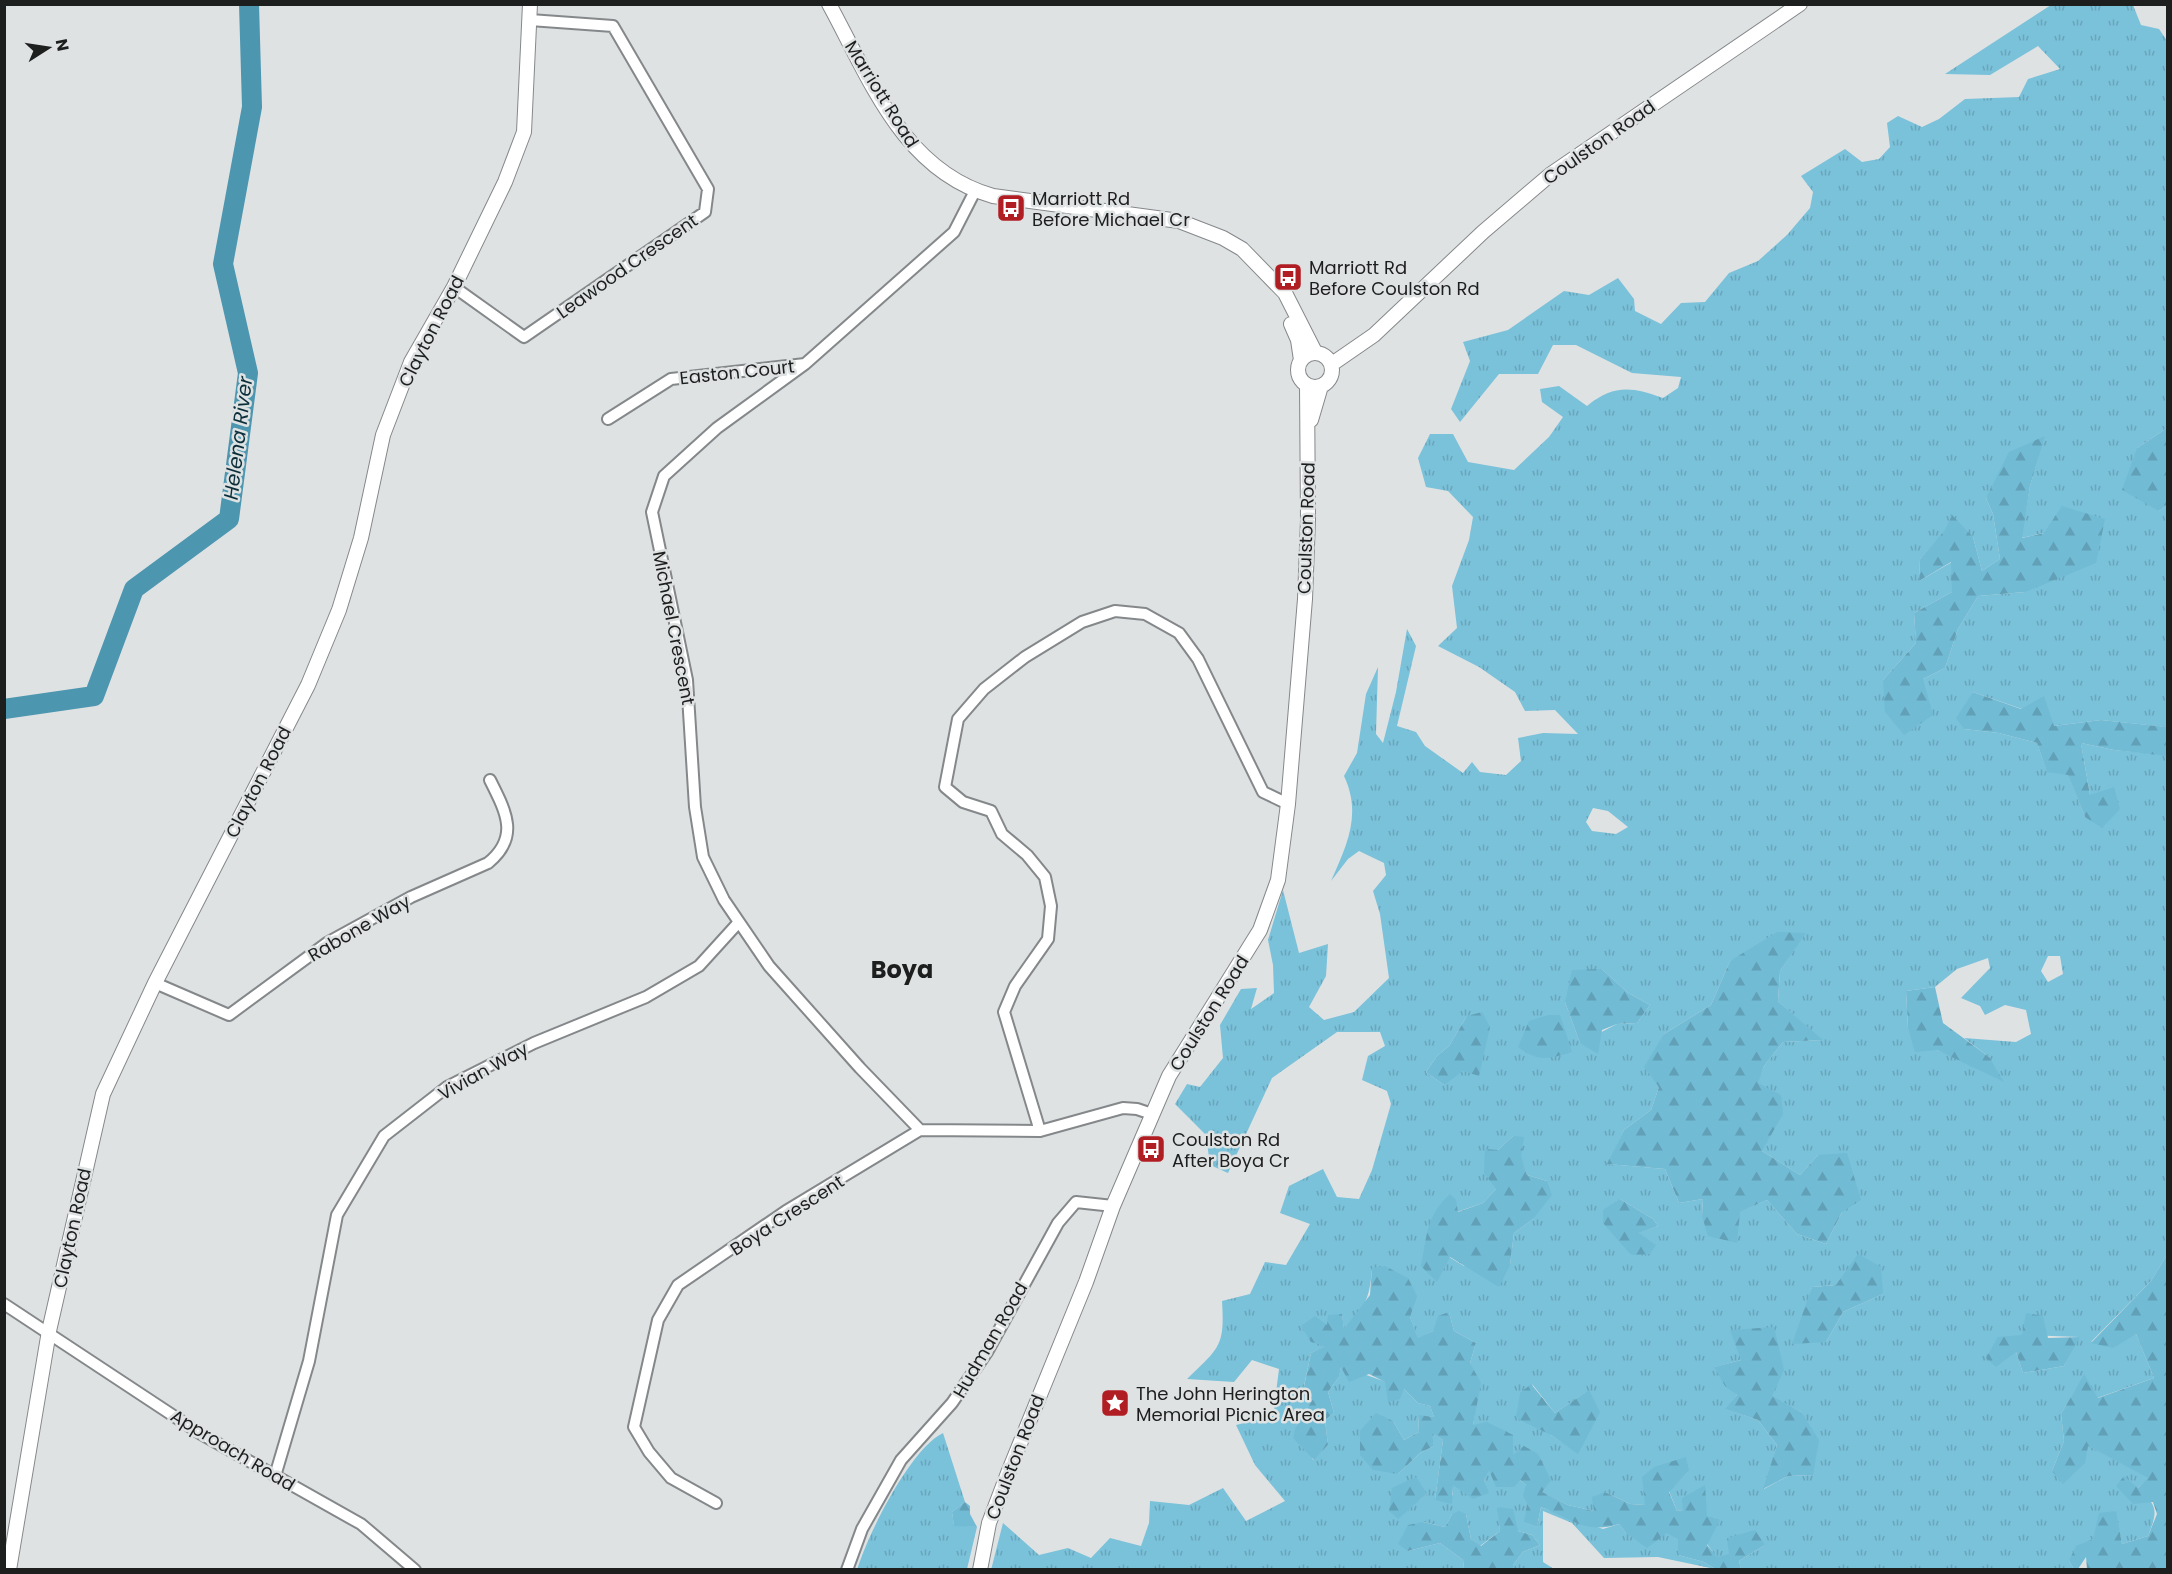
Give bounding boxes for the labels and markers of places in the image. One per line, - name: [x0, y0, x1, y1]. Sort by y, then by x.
- place label: Marriott Rd Before Michael Cr: [1032, 186, 1190, 232]
- bus stop icon: Marriott Rd Before Michael Cr: [995, 192, 1027, 224]
- place label: Marriott Rd Before Coulston Rd: [1309, 255, 1480, 301]
- bus stop icon: Marriott Rd Before Coulston Rd: [1272, 261, 1304, 293]
- place label: Coulston Rd After Boya Cr: [1172, 1127, 1290, 1173]
- bus stop icon: Coulston Rd After Boya Cr: [1135, 1133, 1167, 1165]
- place label: The John Herington Memorial Picnic Area: [1136, 1381, 1325, 1427]
- place icon: The John Herington Memorial Picnic Area: [1099, 1387, 1131, 1419]

